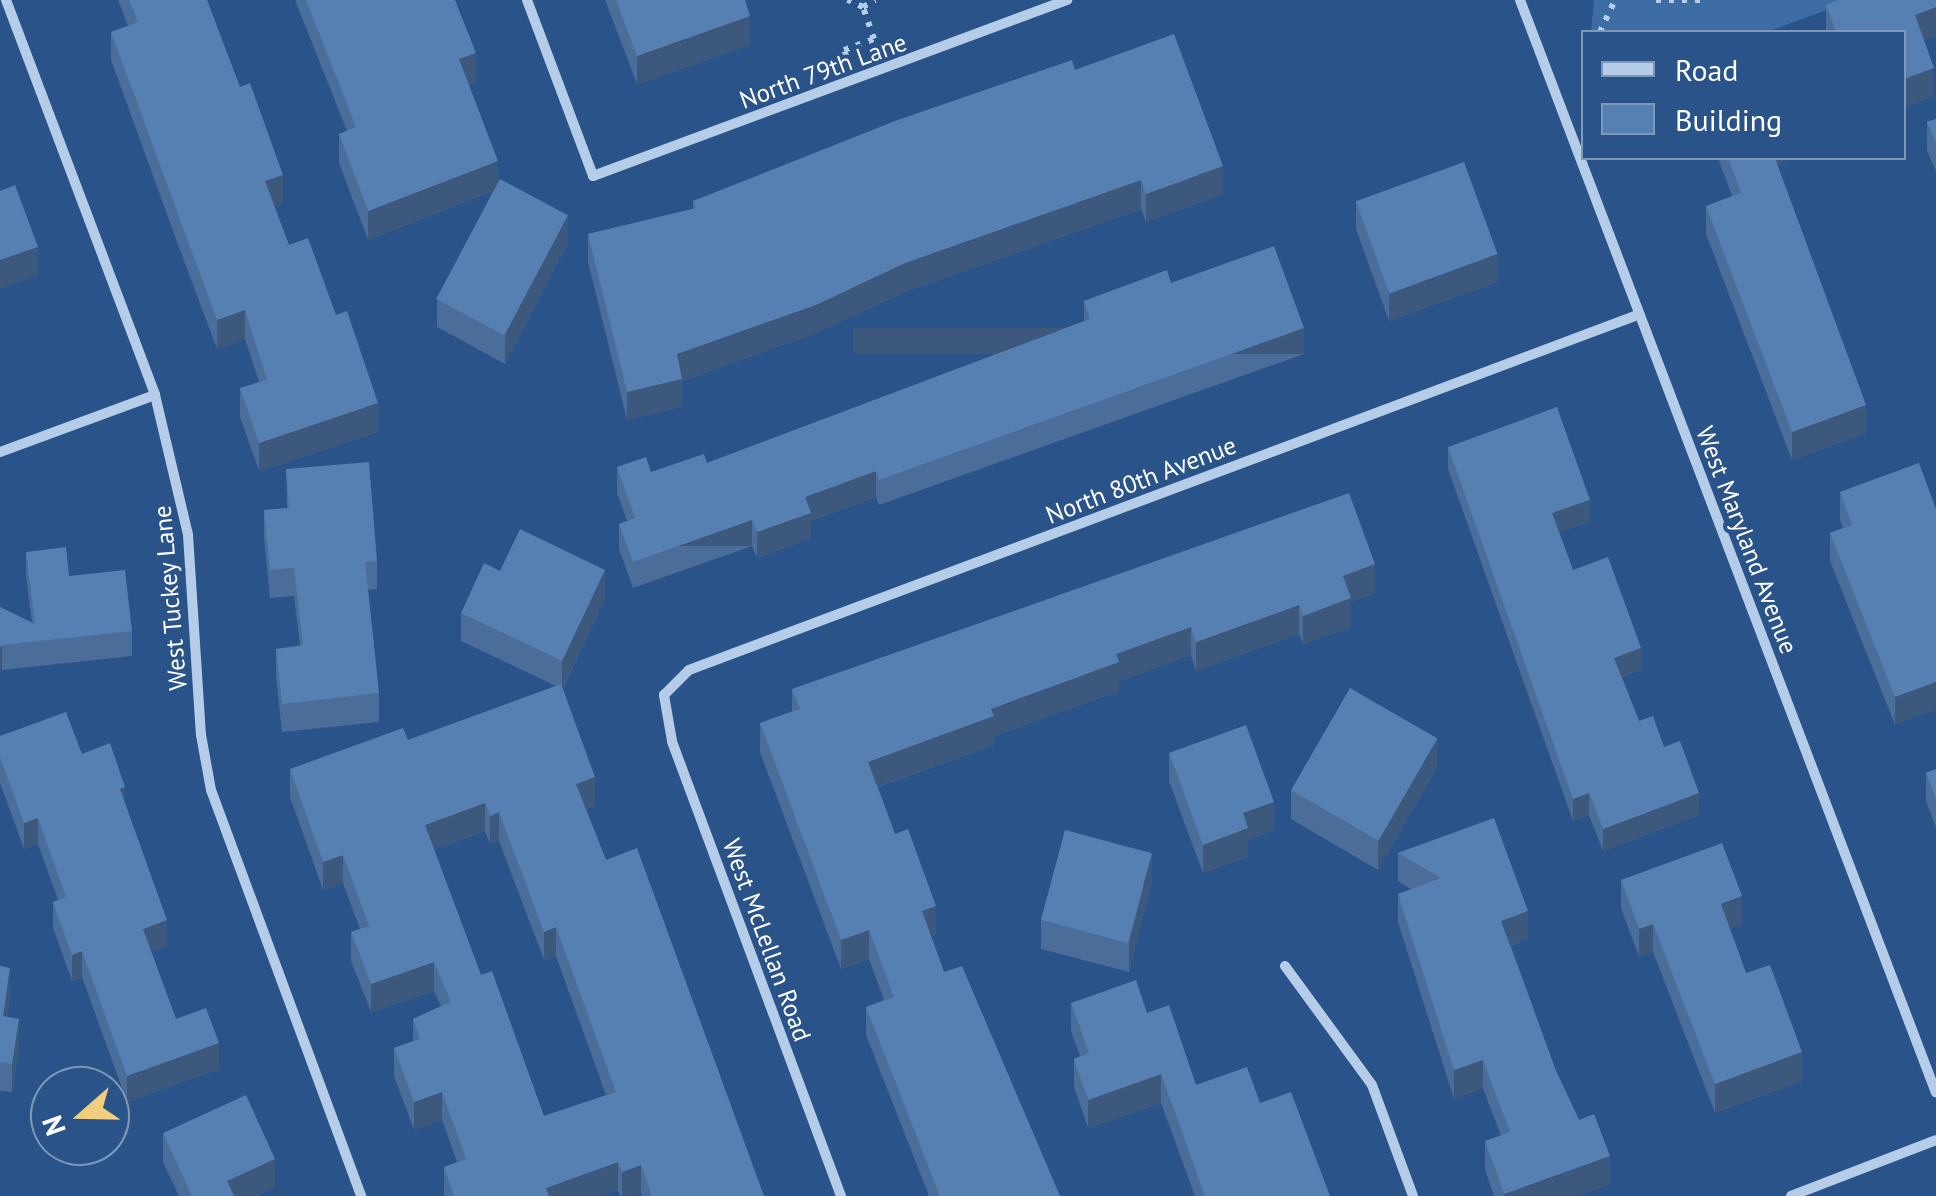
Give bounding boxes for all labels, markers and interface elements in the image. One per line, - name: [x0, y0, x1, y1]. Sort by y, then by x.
- street label: North 79th Lane: [735, 27, 911, 115]
- legend: [1581, 30, 1906, 160]
- text: Road: [1675, 50, 1739, 89]
- text: Building: [1675, 100, 1782, 139]
- street label: West Maryland Avenue: [1690, 422, 1804, 658]
- street label: North 80th Avenue: [1041, 430, 1241, 530]
- street label: West Tuckey Lane: [147, 503, 193, 693]
- street label: West McLellan Road: [716, 835, 818, 1045]
- north arrow: [30, 1066, 130, 1166]
- text: N: [33, 1111, 74, 1141]

